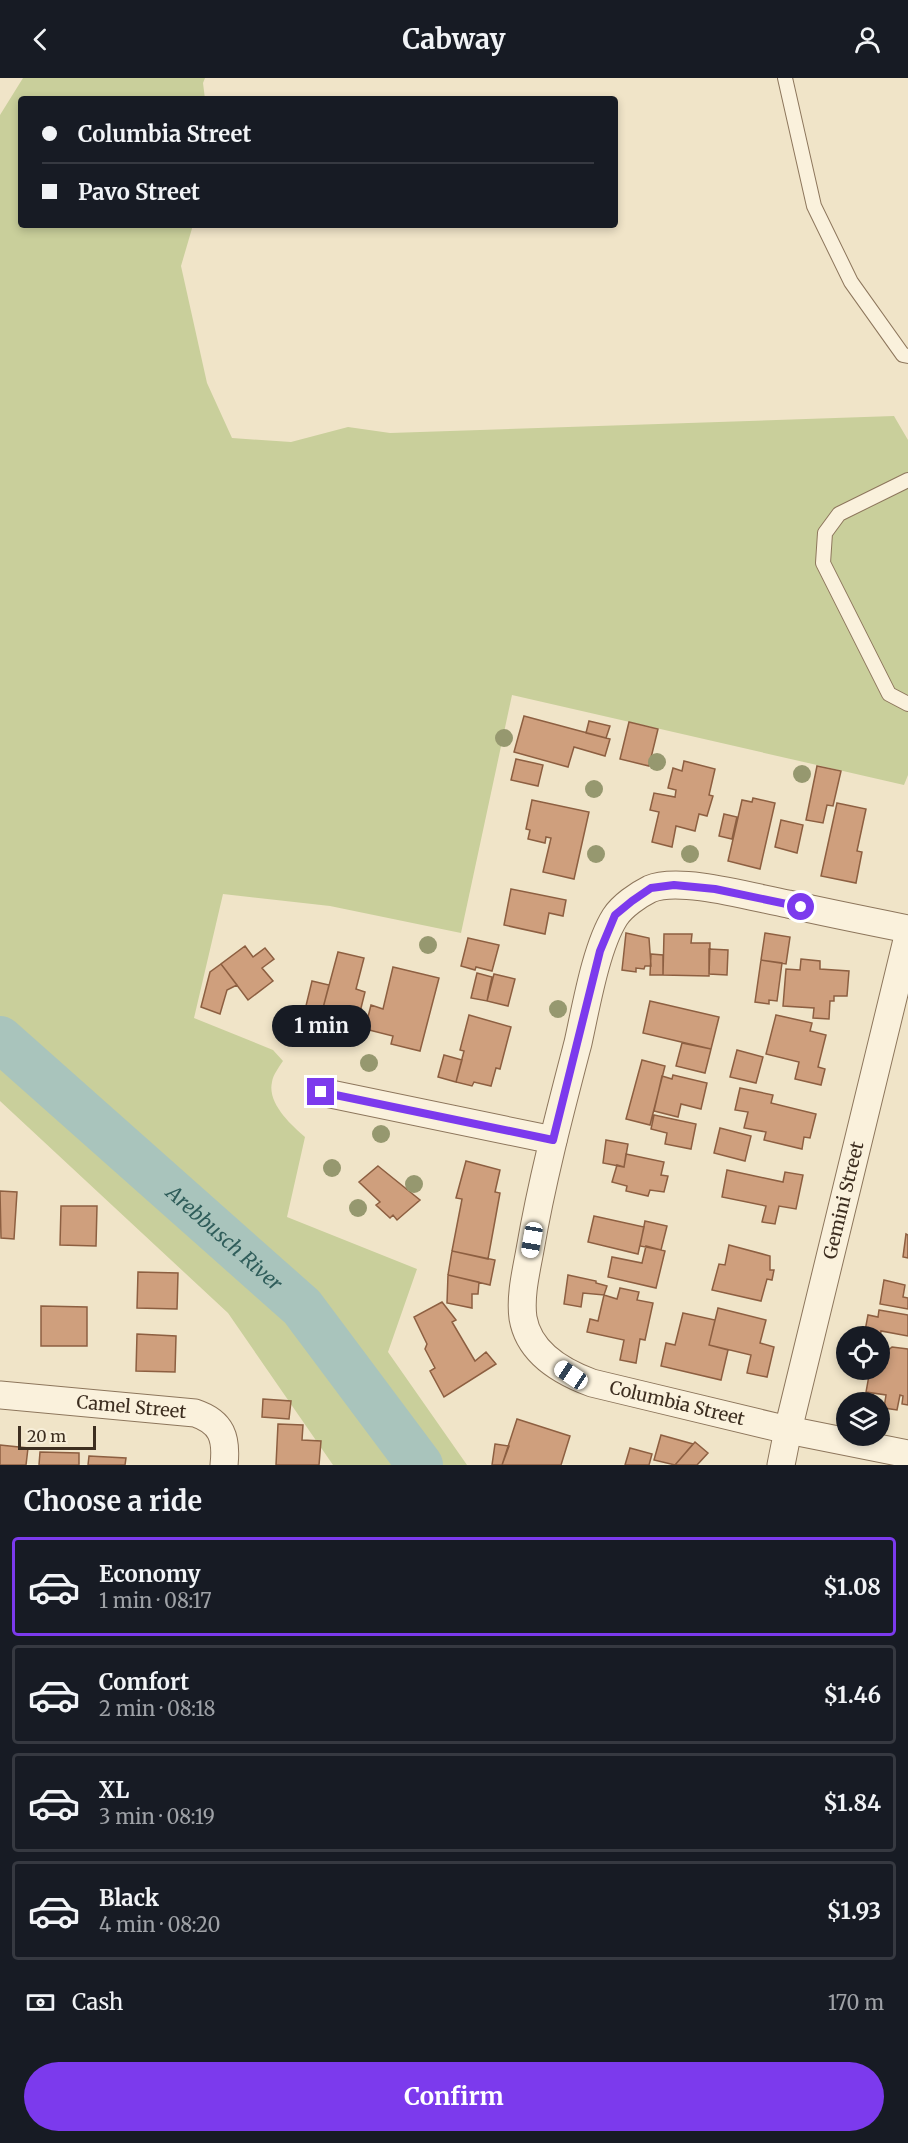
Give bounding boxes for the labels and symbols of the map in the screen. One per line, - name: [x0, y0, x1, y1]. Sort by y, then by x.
- route start: [787, 893, 814, 920]
- callout: 1 min: [272, 1005, 370, 1047]
- route end: [307, 1078, 334, 1105]
- street label: Gemini Street: [818, 1139, 869, 1261]
- water label: Arebbusch River: [160, 1179, 288, 1296]
- car: [520, 1221, 544, 1259]
- car: [551, 1357, 591, 1393]
- street label: Columbia Street: [607, 1376, 747, 1430]
- street label: Camel Street: [76, 1390, 187, 1423]
- scale bar: [18, 1423, 96, 1450]

